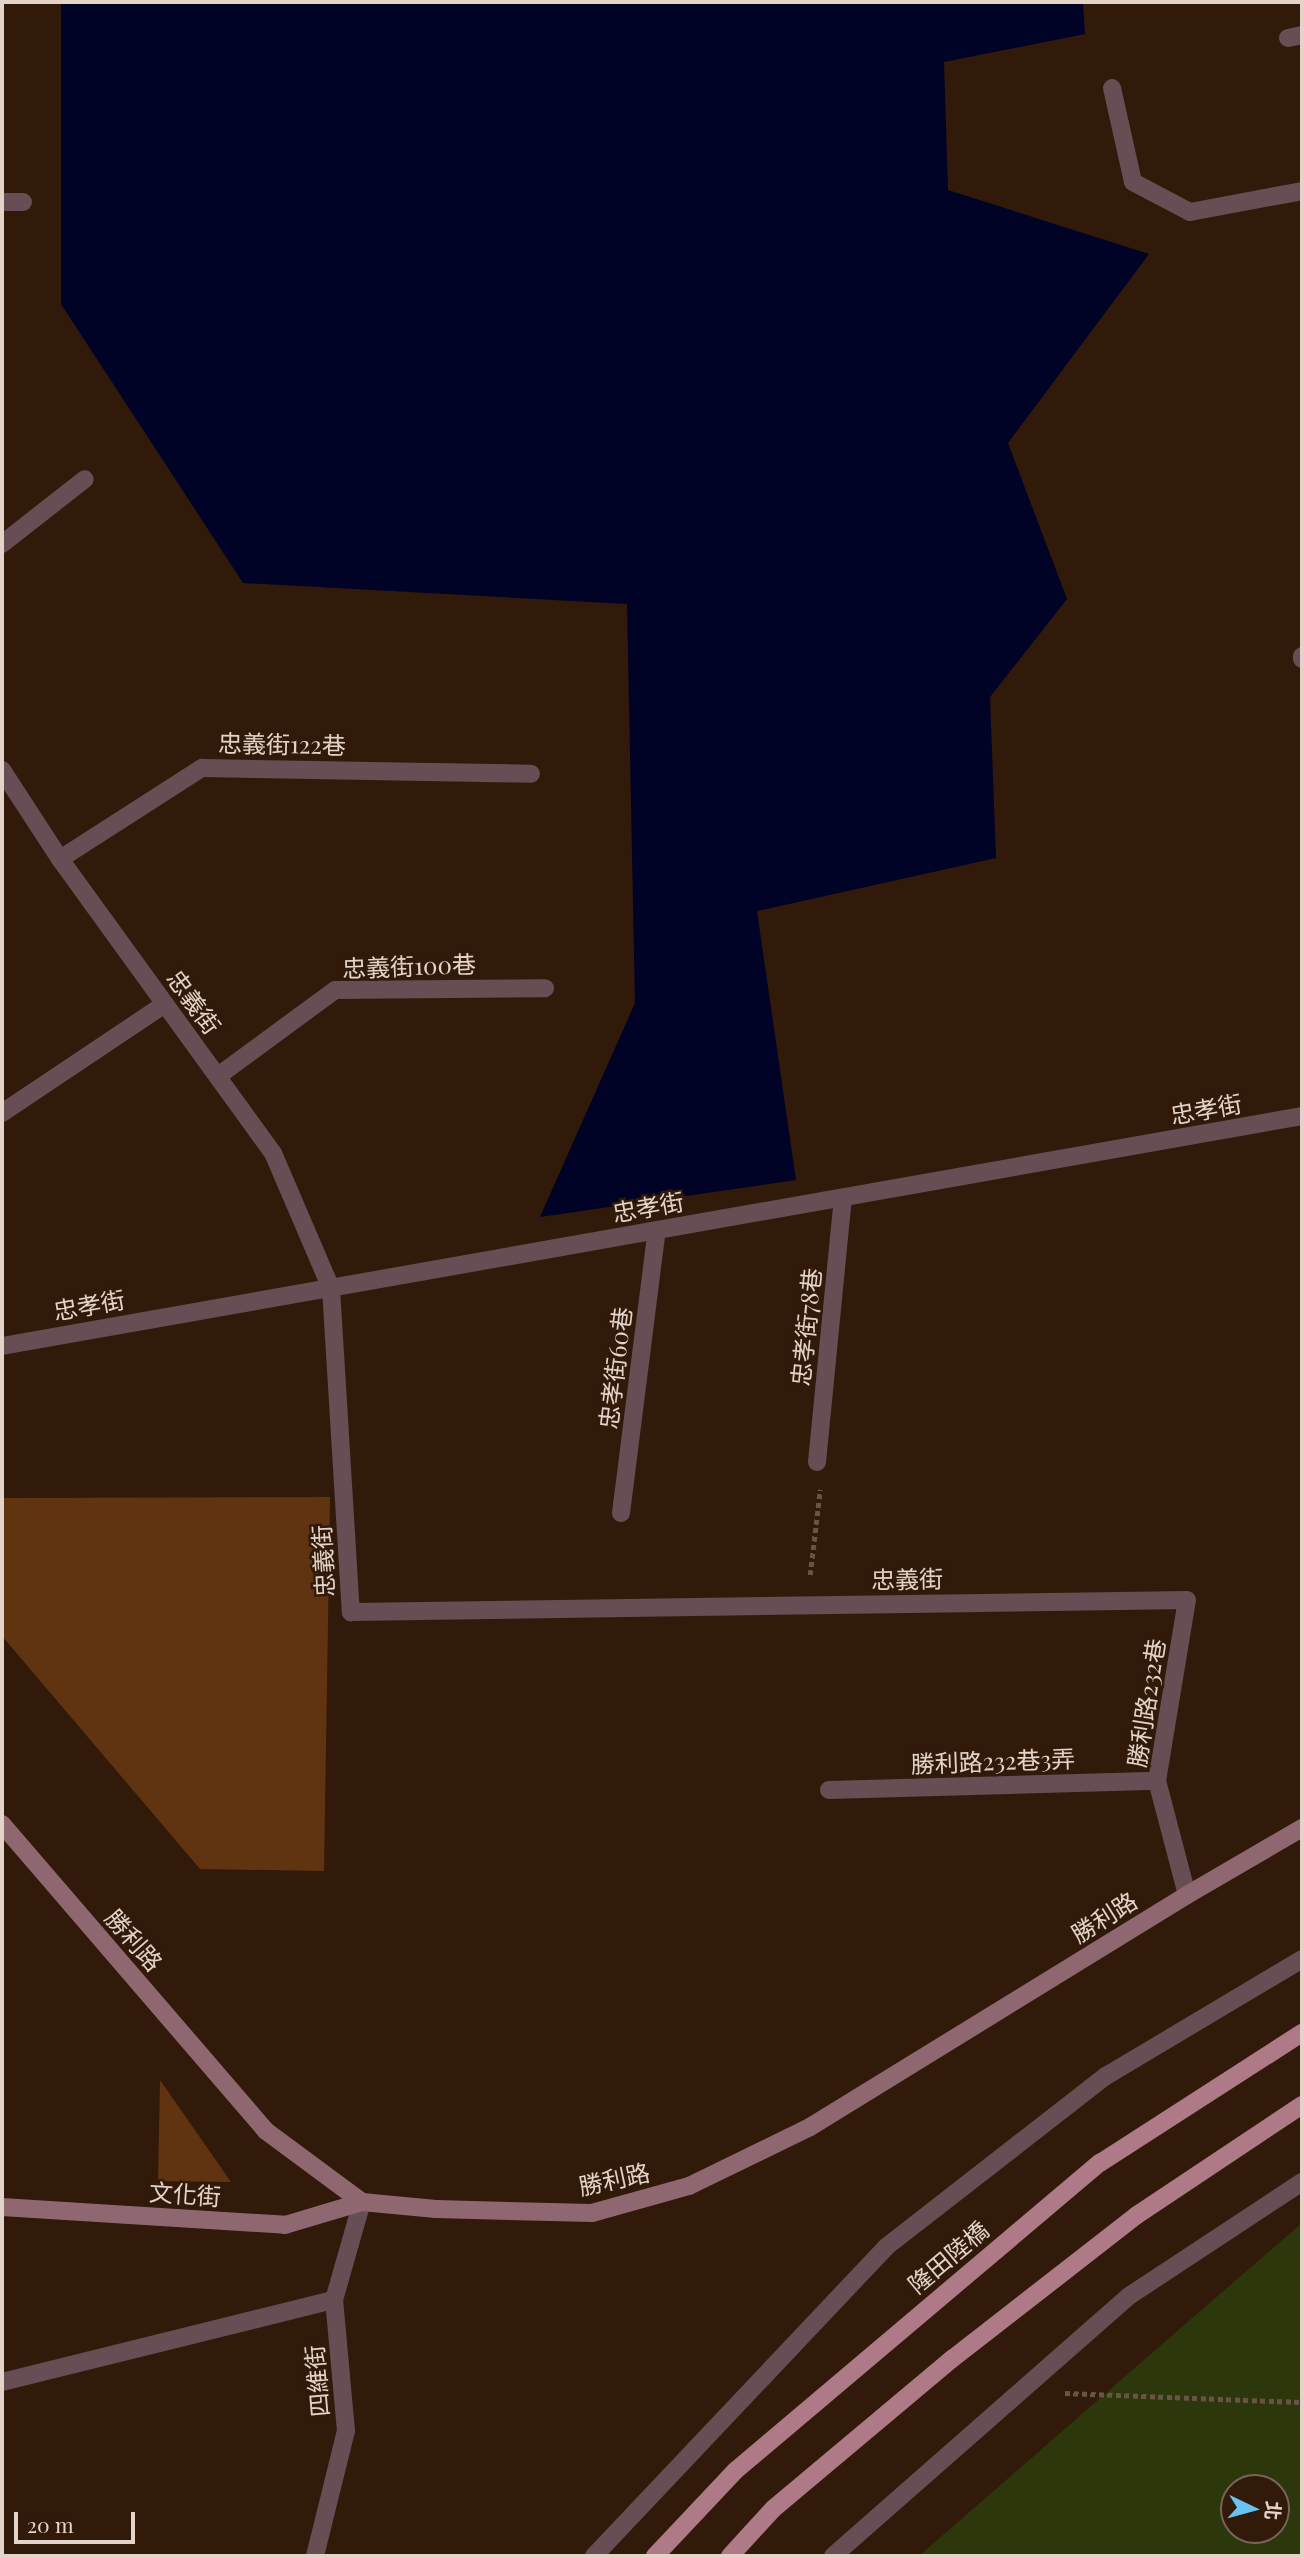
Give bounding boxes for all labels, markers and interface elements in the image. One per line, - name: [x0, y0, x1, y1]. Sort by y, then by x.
- street label: 忠義街122巷: [218, 728, 346, 760]
- street label: 忠義街100巷: [342, 949, 476, 983]
- street label: 忠義街: [161, 964, 227, 1040]
- street label: 忠孝街: [1168, 1089, 1244, 1129]
- street label: 忠孝街: [610, 1187, 686, 1227]
- street label: 忠孝街78巷: [786, 1267, 826, 1387]
- street label: 忠孝街: [51, 1285, 127, 1325]
- street label: 忠孝街60巷: [593, 1305, 637, 1431]
- street label: 忠義街: [307, 1524, 339, 1598]
- street label: 忠義街: [871, 1564, 943, 1594]
- street label: 勝利路232巷: [1122, 1637, 1170, 1769]
- street label: 勝利路232巷3弄: [910, 1744, 1076, 1778]
- street label: 勝利路: [1066, 1886, 1142, 1948]
- street label: 勝利路: [100, 1903, 168, 1977]
- street label: 勝利路: [576, 2157, 652, 2201]
- street label: 文化街: [148, 2177, 222, 2211]
- street label: 隆田陸橋: [902, 2215, 994, 2299]
- street label: 四維街: [300, 2344, 334, 2418]
- north arrow: [1220, 2474, 1290, 2544]
- scale bar: [18, 2498, 138, 2542]
- text: 北: [1260, 2500, 1288, 2521]
- text: 20 m: [27, 2510, 74, 2538]

